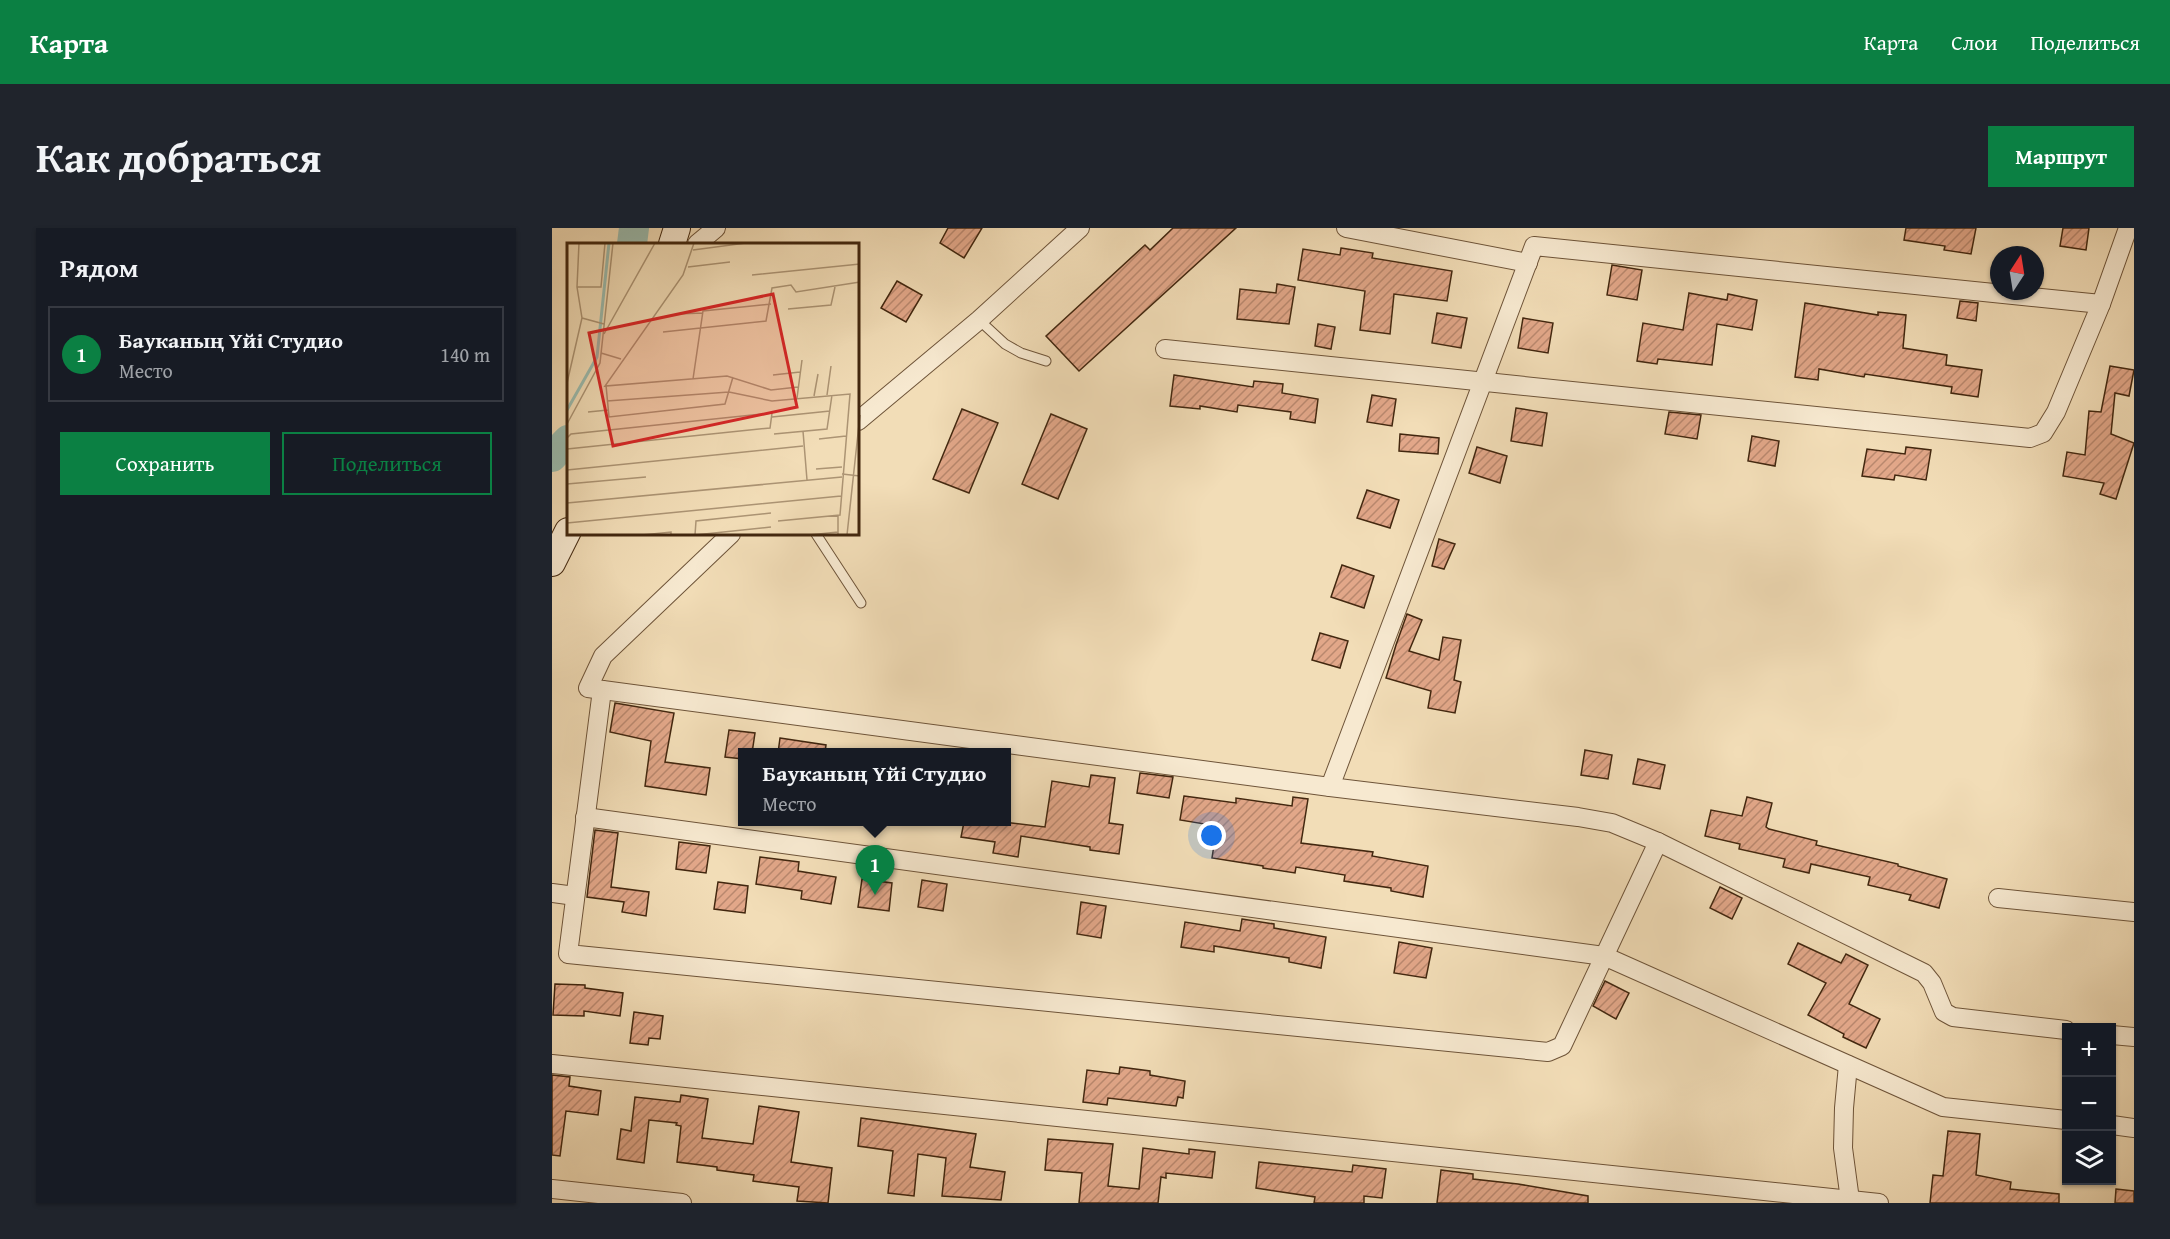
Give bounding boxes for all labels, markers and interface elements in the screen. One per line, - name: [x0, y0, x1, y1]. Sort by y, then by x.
- text: Карта: [30, 22, 108, 63]
- text: Карта: [1864, 27, 1918, 58]
- text: Слои: [1951, 27, 1997, 58]
- text: Поделиться: [2030, 27, 2140, 58]
- text: Как добраться: [36, 126, 321, 187]
- button: Маршрут: [1988, 126, 2134, 187]
- inset map: [567, 243, 860, 536]
- north arrow: [1990, 246, 2044, 300]
- text: Рядом: [60, 248, 138, 287]
- text: Бауканың Үйі Студио: [119, 324, 343, 356]
- text: 1: [76, 340, 87, 369]
- text: 140 m: [440, 340, 490, 369]
- text: Место: [119, 356, 173, 385]
- button: Сохранить: [60, 432, 270, 495]
- button: Поделиться: [282, 432, 492, 495]
- popup: [738, 748, 1011, 826]
- text: Бауканың Үйі Студио: [763, 757, 986, 789]
- text: Место: [763, 789, 816, 818]
- your location: [1197, 821, 1226, 850]
- pin: 1: [856, 846, 894, 895]
- map controls: [2062, 1023, 2116, 1185]
- button: +: [2062, 1023, 2116, 1077]
- button: −: [2062, 1077, 2116, 1131]
- button: layers: [2062, 1131, 2116, 1185]

